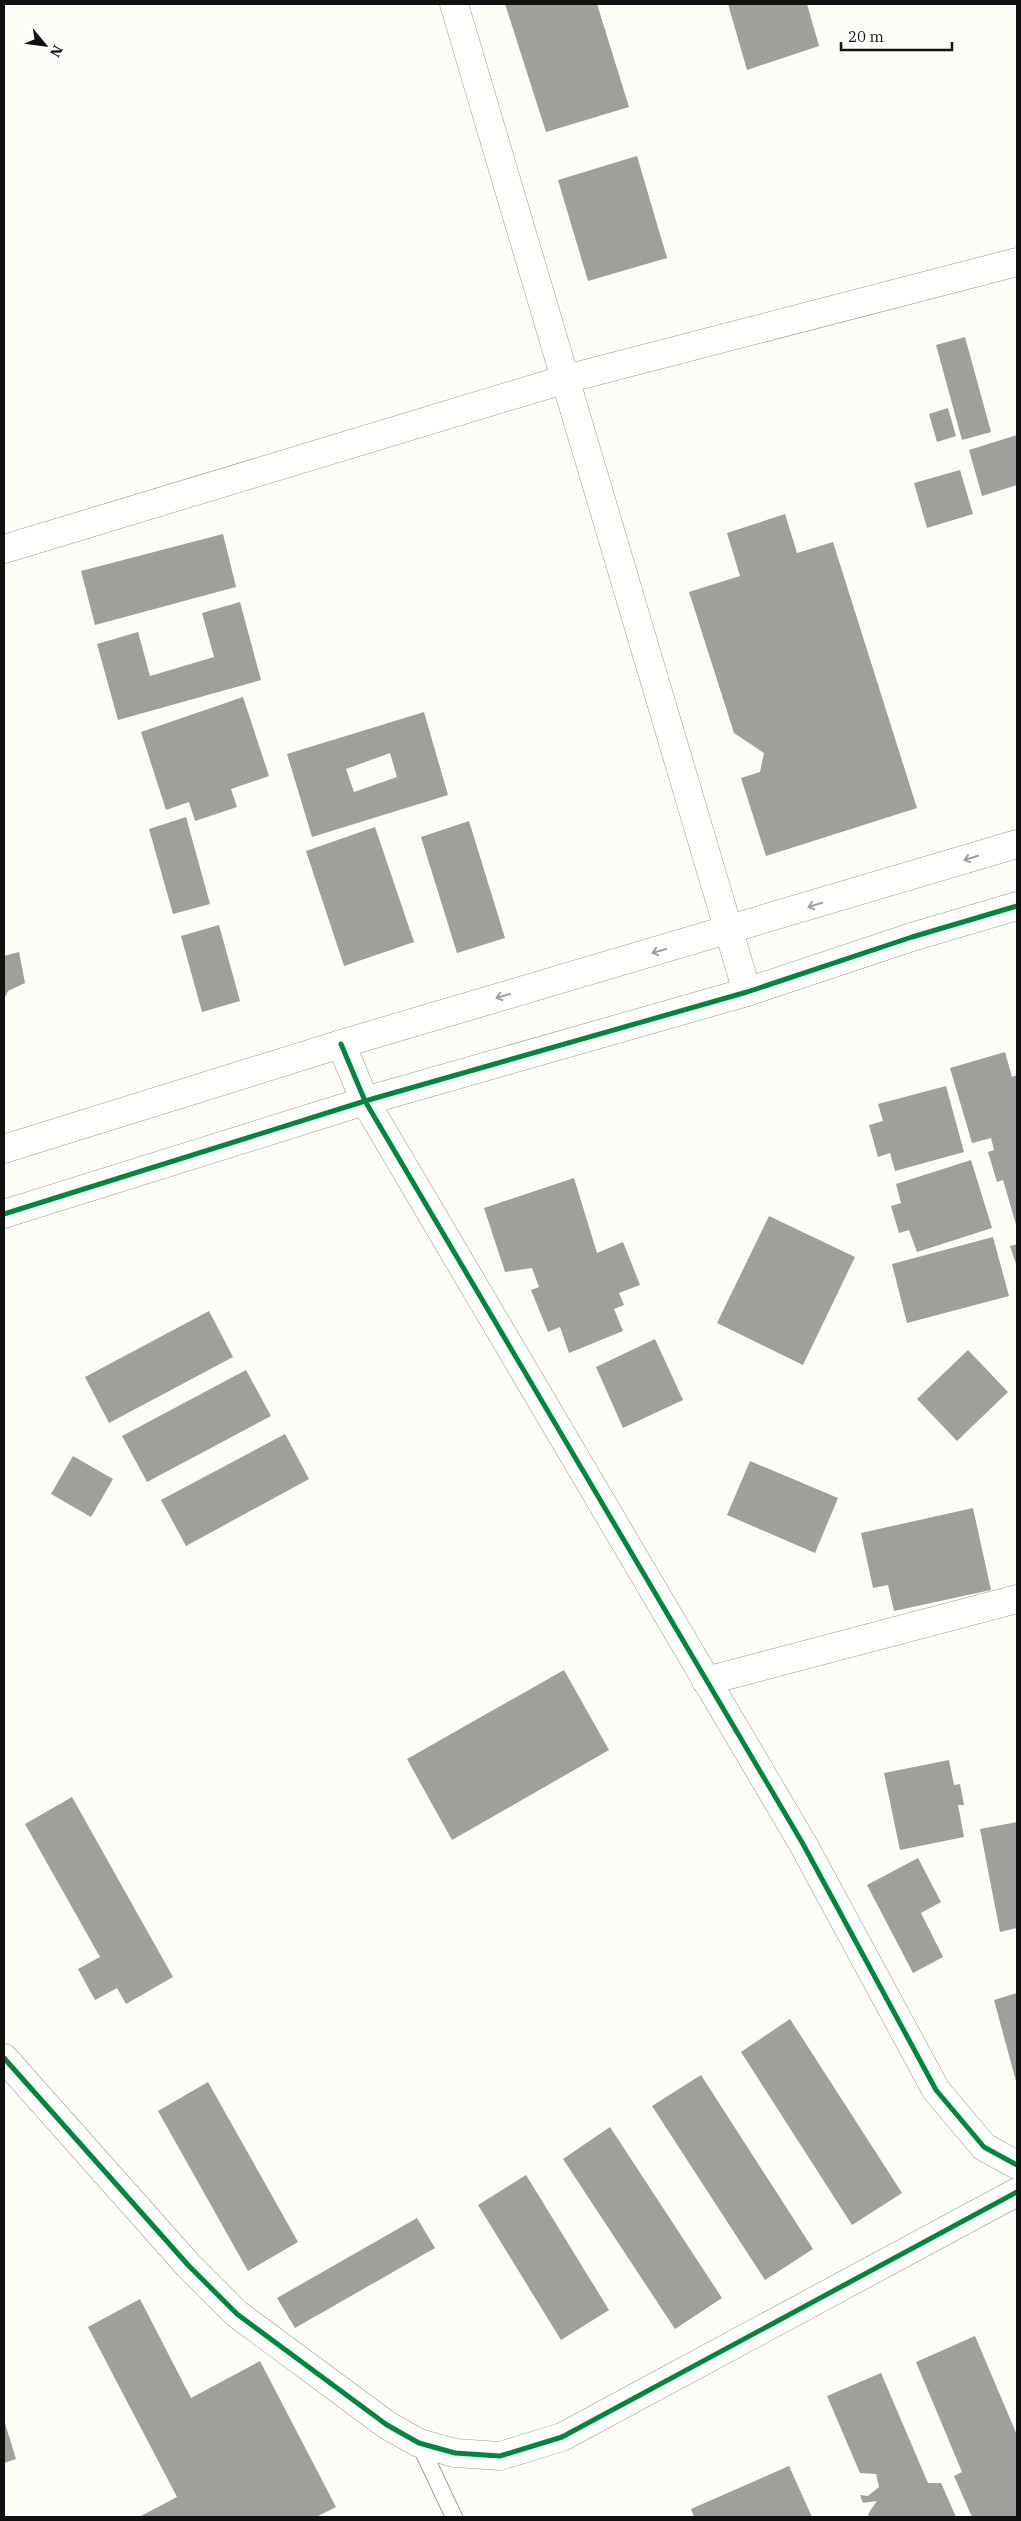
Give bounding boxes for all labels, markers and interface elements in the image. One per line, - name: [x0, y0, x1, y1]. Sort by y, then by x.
- north arrow: [20, 20, 70, 70]
- scale bar: [841, 20, 952, 52]
- text: 20 m: [848, 27, 884, 46]
- text: N: [46, 42, 67, 61]
- one-way arrow: [963, 854, 979, 864]
- one-way arrow: [807, 900, 823, 910]
- one-way arrow: [651, 946, 667, 956]
- one-way arrow: [495, 992, 511, 1002]

